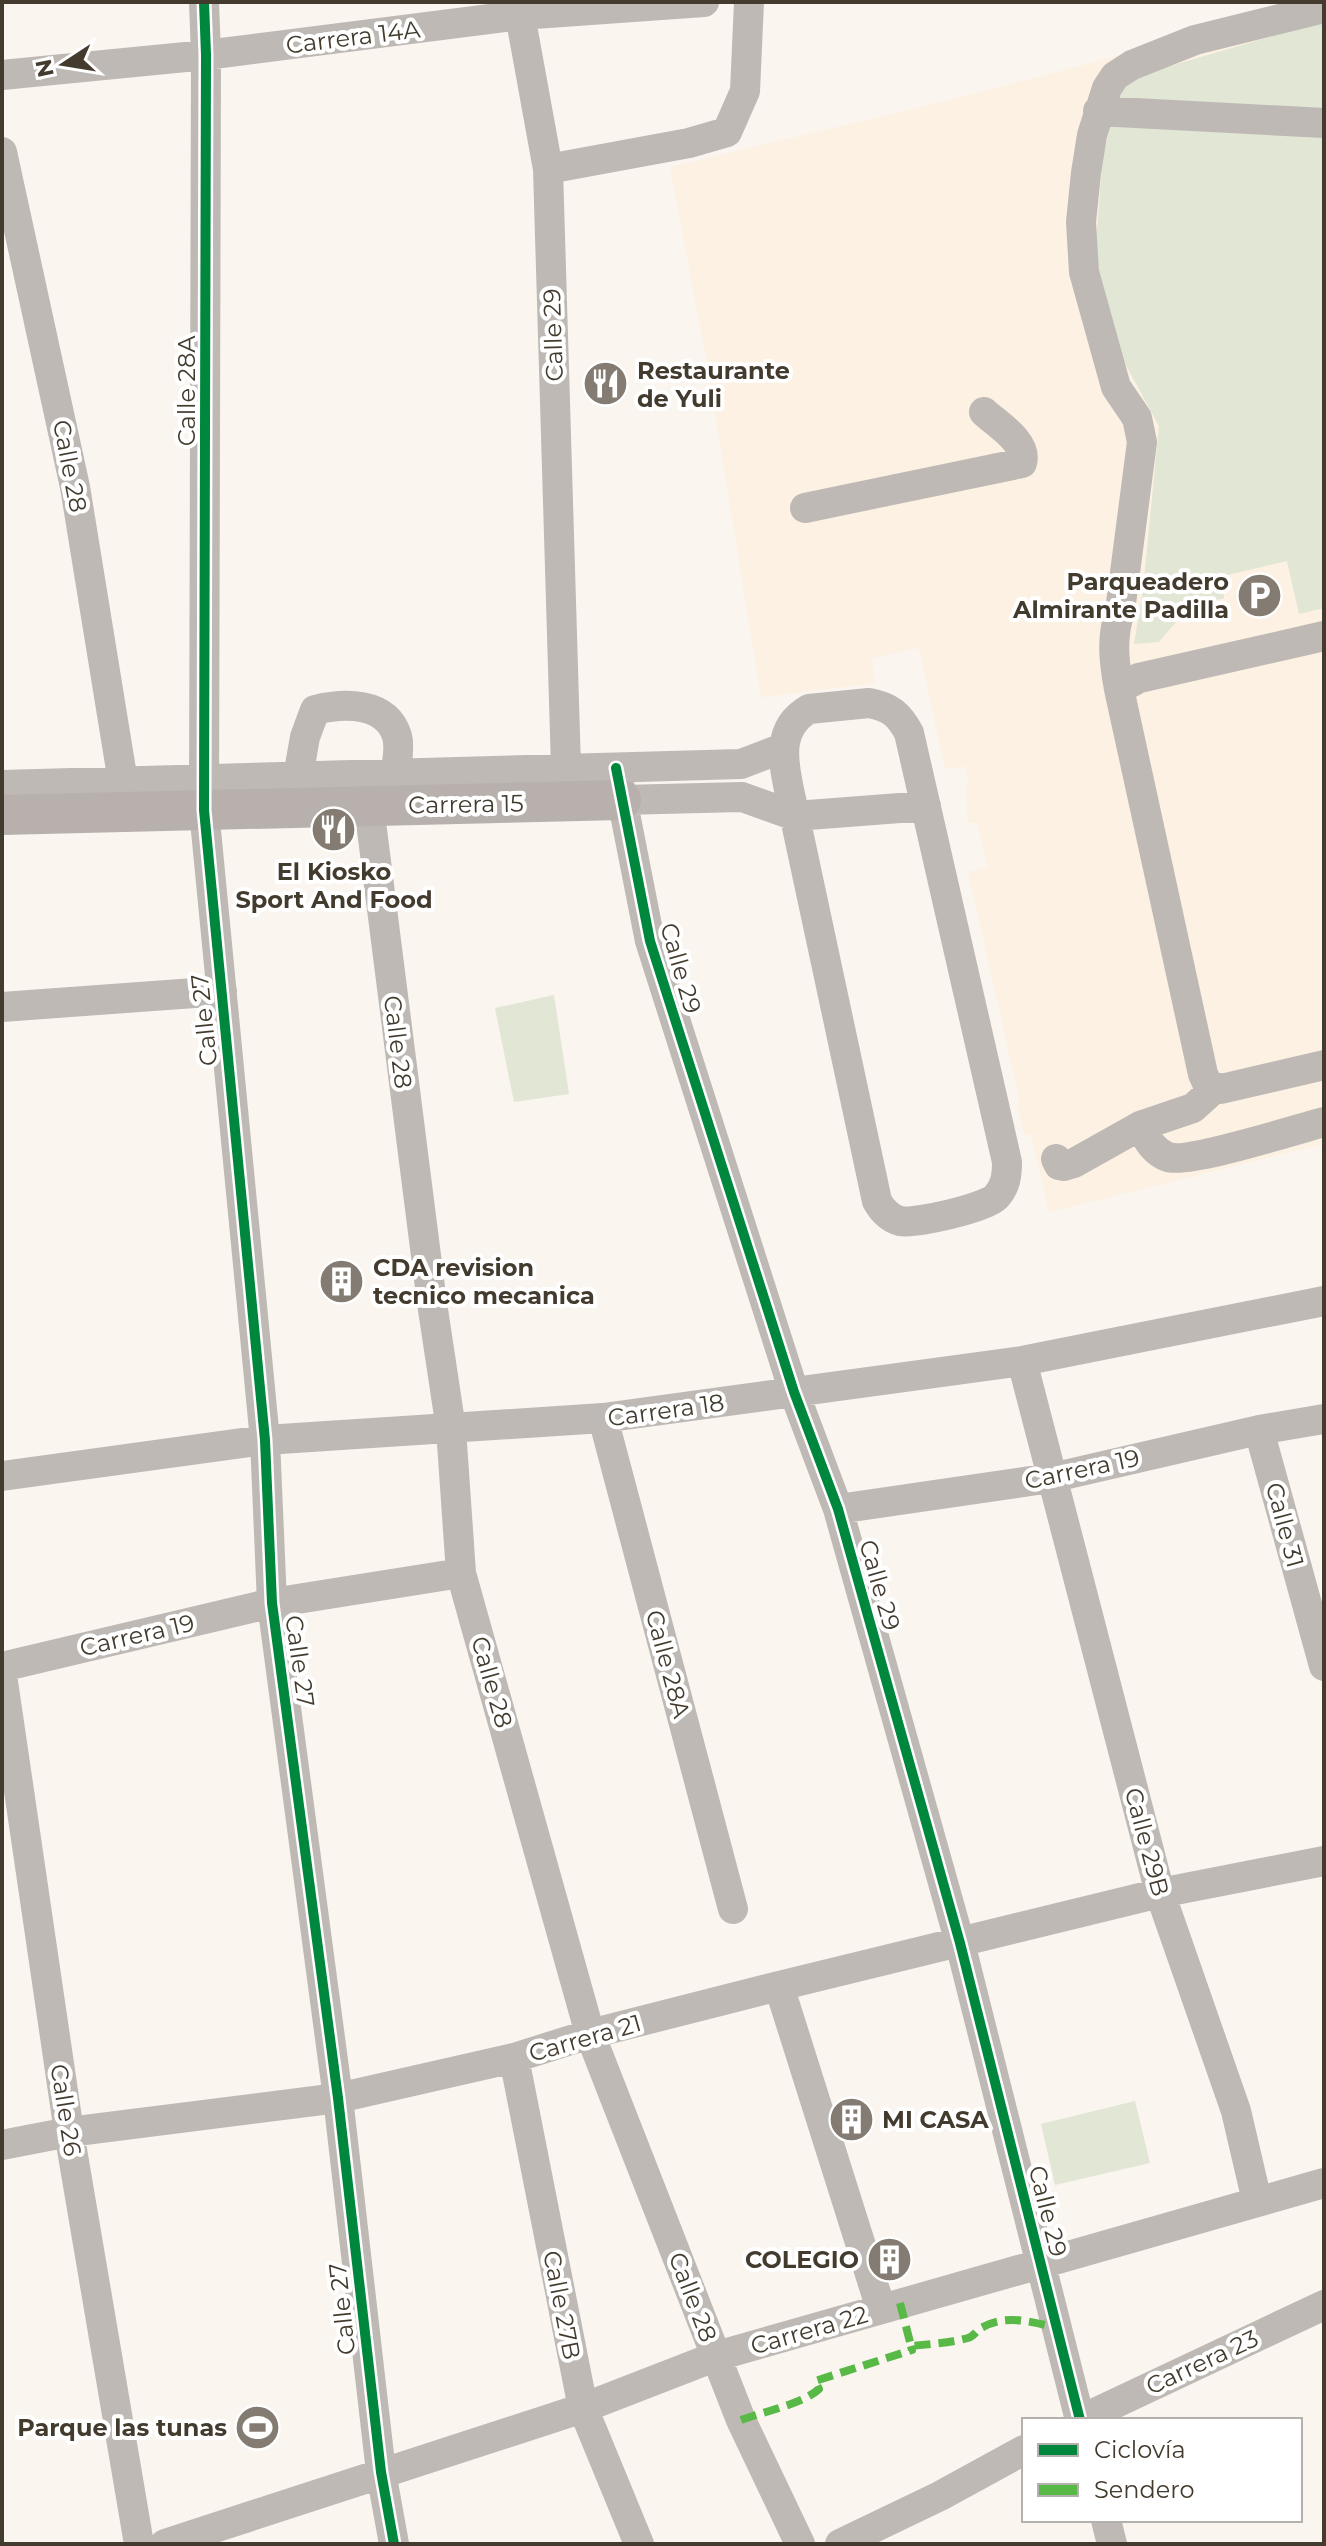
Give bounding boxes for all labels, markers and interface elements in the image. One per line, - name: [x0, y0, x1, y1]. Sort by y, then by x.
- street label: Carrera 14A: [284, 14, 423, 60]
- north arrow: [24, 24, 104, 104]
- text: N: [30, 57, 60, 80]
- street label: Calle 29: [537, 288, 569, 382]
- street label: Calle 28A: [172, 335, 201, 446]
- place label: Restaurante de Yuli: [637, 356, 790, 413]
- restaurant icon: Restaurante de Yuli: [582, 360, 630, 408]
- street label: Calle 28: [47, 417, 93, 515]
- place label: Parqueadero Almirante Padilla: [1012, 567, 1229, 624]
- parking icon: Parqueadero Almirante Padilla: [1236, 571, 1284, 619]
- street label: Carrera 15: [408, 788, 524, 820]
- restaurant icon: El Kiosko Sport And Food: [310, 805, 358, 853]
- place label: El Kiosko Sport And Food: [235, 857, 433, 914]
- street label: Calle 29: [654, 919, 708, 1017]
- street label: Calle 27: [185, 973, 223, 1067]
- street label: Calle 28: [378, 994, 418, 1090]
- place label: CDA revision tecnico mecanica: [373, 1253, 595, 1310]
- building icon: CDA revision tecnico mecanica: [318, 1257, 366, 1305]
- street label: Carrera 18: [606, 1387, 726, 1433]
- street label: Carrera 19: [1022, 1443, 1142, 1495]
- street label: Calle 31: [1260, 1479, 1310, 1571]
- street label: Calle 29: [853, 1536, 907, 1634]
- street label: Calle 28A: [640, 1607, 697, 1722]
- street label: Carrera 19: [77, 1608, 197, 1662]
- street label: Calle 27: [279, 1613, 321, 1709]
- street label: Calle 28: [465, 1633, 519, 1731]
- street label: Calle 29B: [1119, 1785, 1175, 1899]
- street label: Carrera 21: [525, 2008, 645, 2068]
- street label: Calle 26: [44, 2062, 88, 2158]
- building icon: MI CASA: [827, 2095, 875, 2143]
- place label: MI CASA: [882, 2105, 989, 2134]
- street label: Calle 29: [1023, 2162, 1073, 2260]
- building icon: COLEGIO: [866, 2235, 914, 2283]
- place label: COLEGIO: [745, 2245, 859, 2274]
- street label: Calle 27B: [537, 2248, 587, 2362]
- street label: Calle 28: [663, 2248, 723, 2346]
- street label: Calle 27: [323, 2262, 361, 2356]
- street label: Carrera 22: [747, 2299, 871, 2361]
- street label: Carrera 23: [1141, 2323, 1263, 2401]
- sports icon: Parque las tunas: [234, 2403, 282, 2451]
- place label: Parque las tunas: [17, 2413, 227, 2442]
- legend: [1022, 2418, 1302, 2522]
- text: Ciclovía: [1094, 2435, 1186, 2464]
- text: Sendero: [1094, 2475, 1195, 2504]

